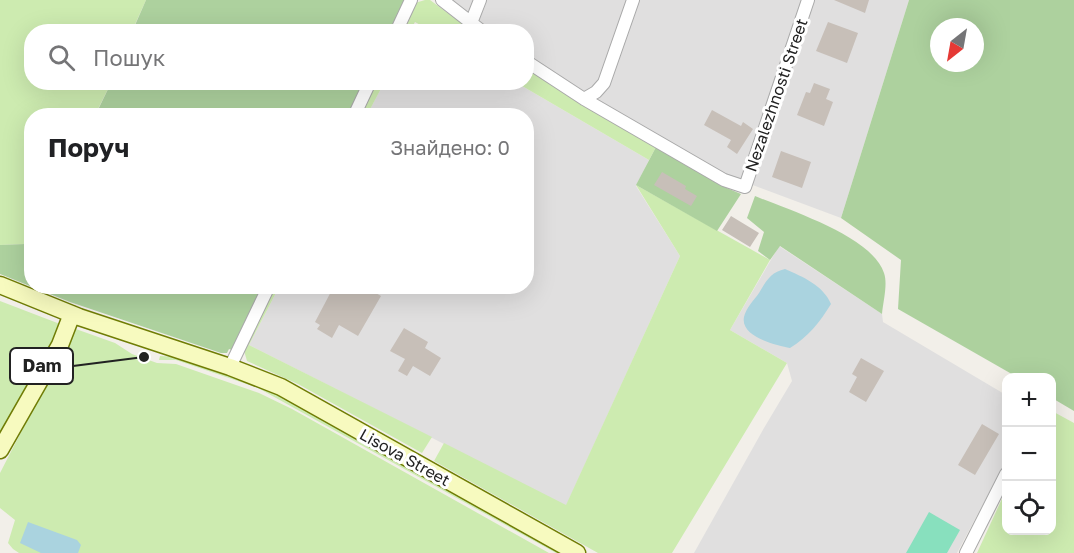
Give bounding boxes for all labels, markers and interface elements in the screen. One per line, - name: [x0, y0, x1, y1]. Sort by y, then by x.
- street label: Nezalezhnosti Street: [740, 16, 812, 174]
- north arrow: [930, 18, 984, 72]
- search box: [24, 24, 534, 90]
- icon: search: [45, 41, 78, 74]
- text: Пошук: [93, 44, 166, 71]
- text: Поруч: [48, 132, 129, 163]
- text: Знайдено: 0: [390, 135, 510, 159]
- callout: Dam: [10, 348, 73, 384]
- text: Dam: [22, 354, 62, 376]
- map controls: [1002, 373, 1056, 535]
- button: +: [1002, 373, 1056, 427]
- street label: Lisova Street: [356, 424, 454, 490]
- button: −: [1002, 427, 1056, 481]
- button: locate: [1002, 481, 1056, 535]

